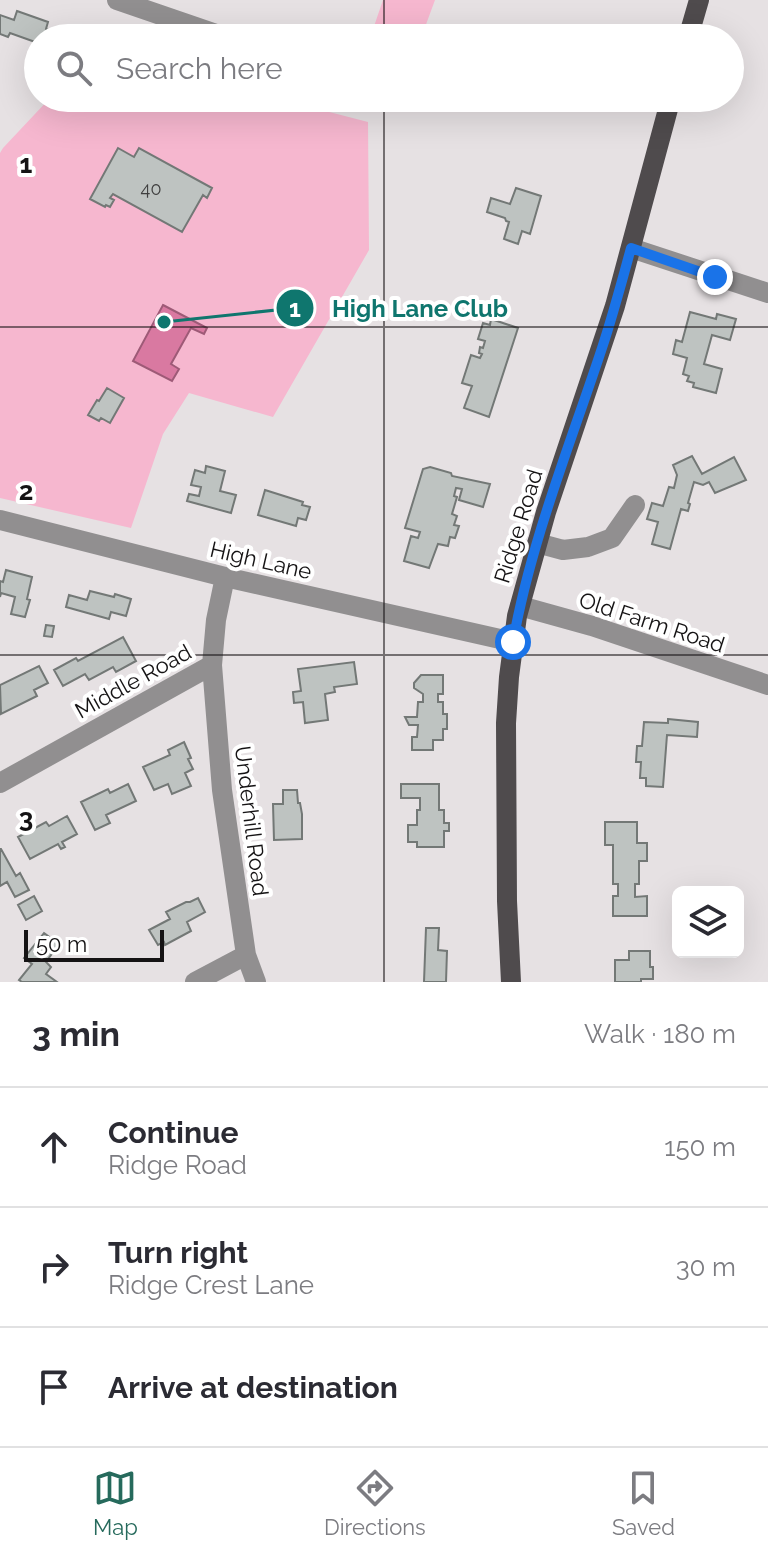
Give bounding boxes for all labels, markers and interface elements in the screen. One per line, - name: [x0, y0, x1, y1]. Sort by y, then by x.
- search box: [24, 24, 744, 112]
- icon: search: [52, 46, 96, 90]
- text: Search here: [116, 51, 283, 86]
- text: 1: [20, 149, 33, 179]
- house number: 40: [141, 178, 161, 199]
- route end: [697, 259, 733, 295]
- callout: High Lane Club: [275, 284, 524, 332]
- text: 1: [289, 294, 301, 323]
- text: High Lane Club: [332, 294, 508, 323]
- street label: Ridge Road: [488, 466, 548, 586]
- text: 2: [19, 476, 33, 506]
- street label: High Lane: [208, 536, 314, 584]
- street label: Old Farm Road: [576, 586, 728, 658]
- route start: [495, 624, 531, 660]
- street label: Middle Road: [70, 638, 196, 724]
- street label: Underhill Road: [230, 745, 274, 897]
- text: 3: [19, 803, 33, 833]
- map controls: [672, 886, 744, 958]
- button: layers: [672, 886, 744, 958]
- scale bar: [24, 926, 164, 962]
- text: 50 m: [36, 931, 87, 957]
- text: 3 min: [32, 1014, 120, 1054]
- text: Walk · 180 m: [584, 1019, 736, 1049]
- text: Continue: [108, 1115, 239, 1150]
- icon: ahead: [32, 1125, 76, 1169]
- text: 150 m: [664, 1132, 736, 1162]
- text: Ridge Road: [108, 1150, 247, 1180]
- text: Turn right: [108, 1235, 248, 1270]
- icon: right: [32, 1245, 76, 1289]
- text: 30 m: [676, 1252, 736, 1282]
- text: Ridge Crest Lane: [108, 1270, 314, 1300]
- icon: arrive: [32, 1365, 76, 1409]
- text: Arrive at destination: [108, 1370, 398, 1405]
- tab: Map: [93, 1466, 138, 1540]
- tab: Directions: [324, 1466, 426, 1540]
- tab: Saved: [612, 1466, 675, 1540]

